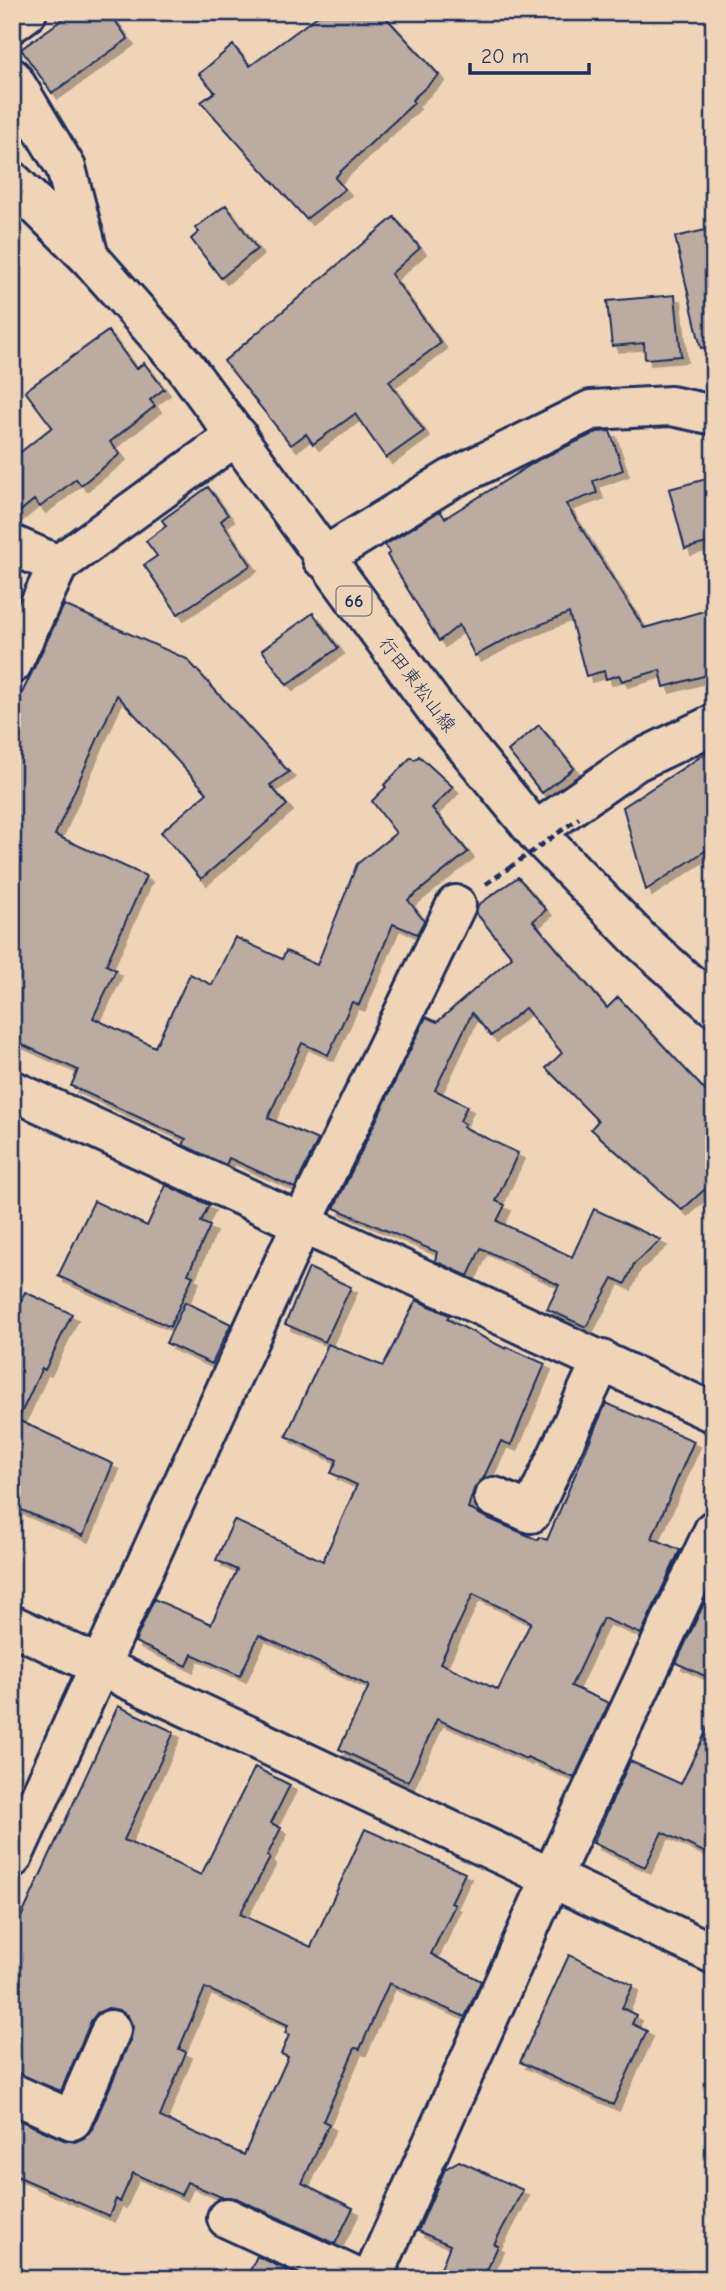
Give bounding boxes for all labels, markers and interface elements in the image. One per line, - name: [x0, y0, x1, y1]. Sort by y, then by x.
- scale bar: [470, 32, 590, 76]
- text: 20 m: [481, 44, 529, 68]
- road number: 66: [336, 586, 372, 616]
- street label: 行田東松山線: [374, 632, 460, 737]

